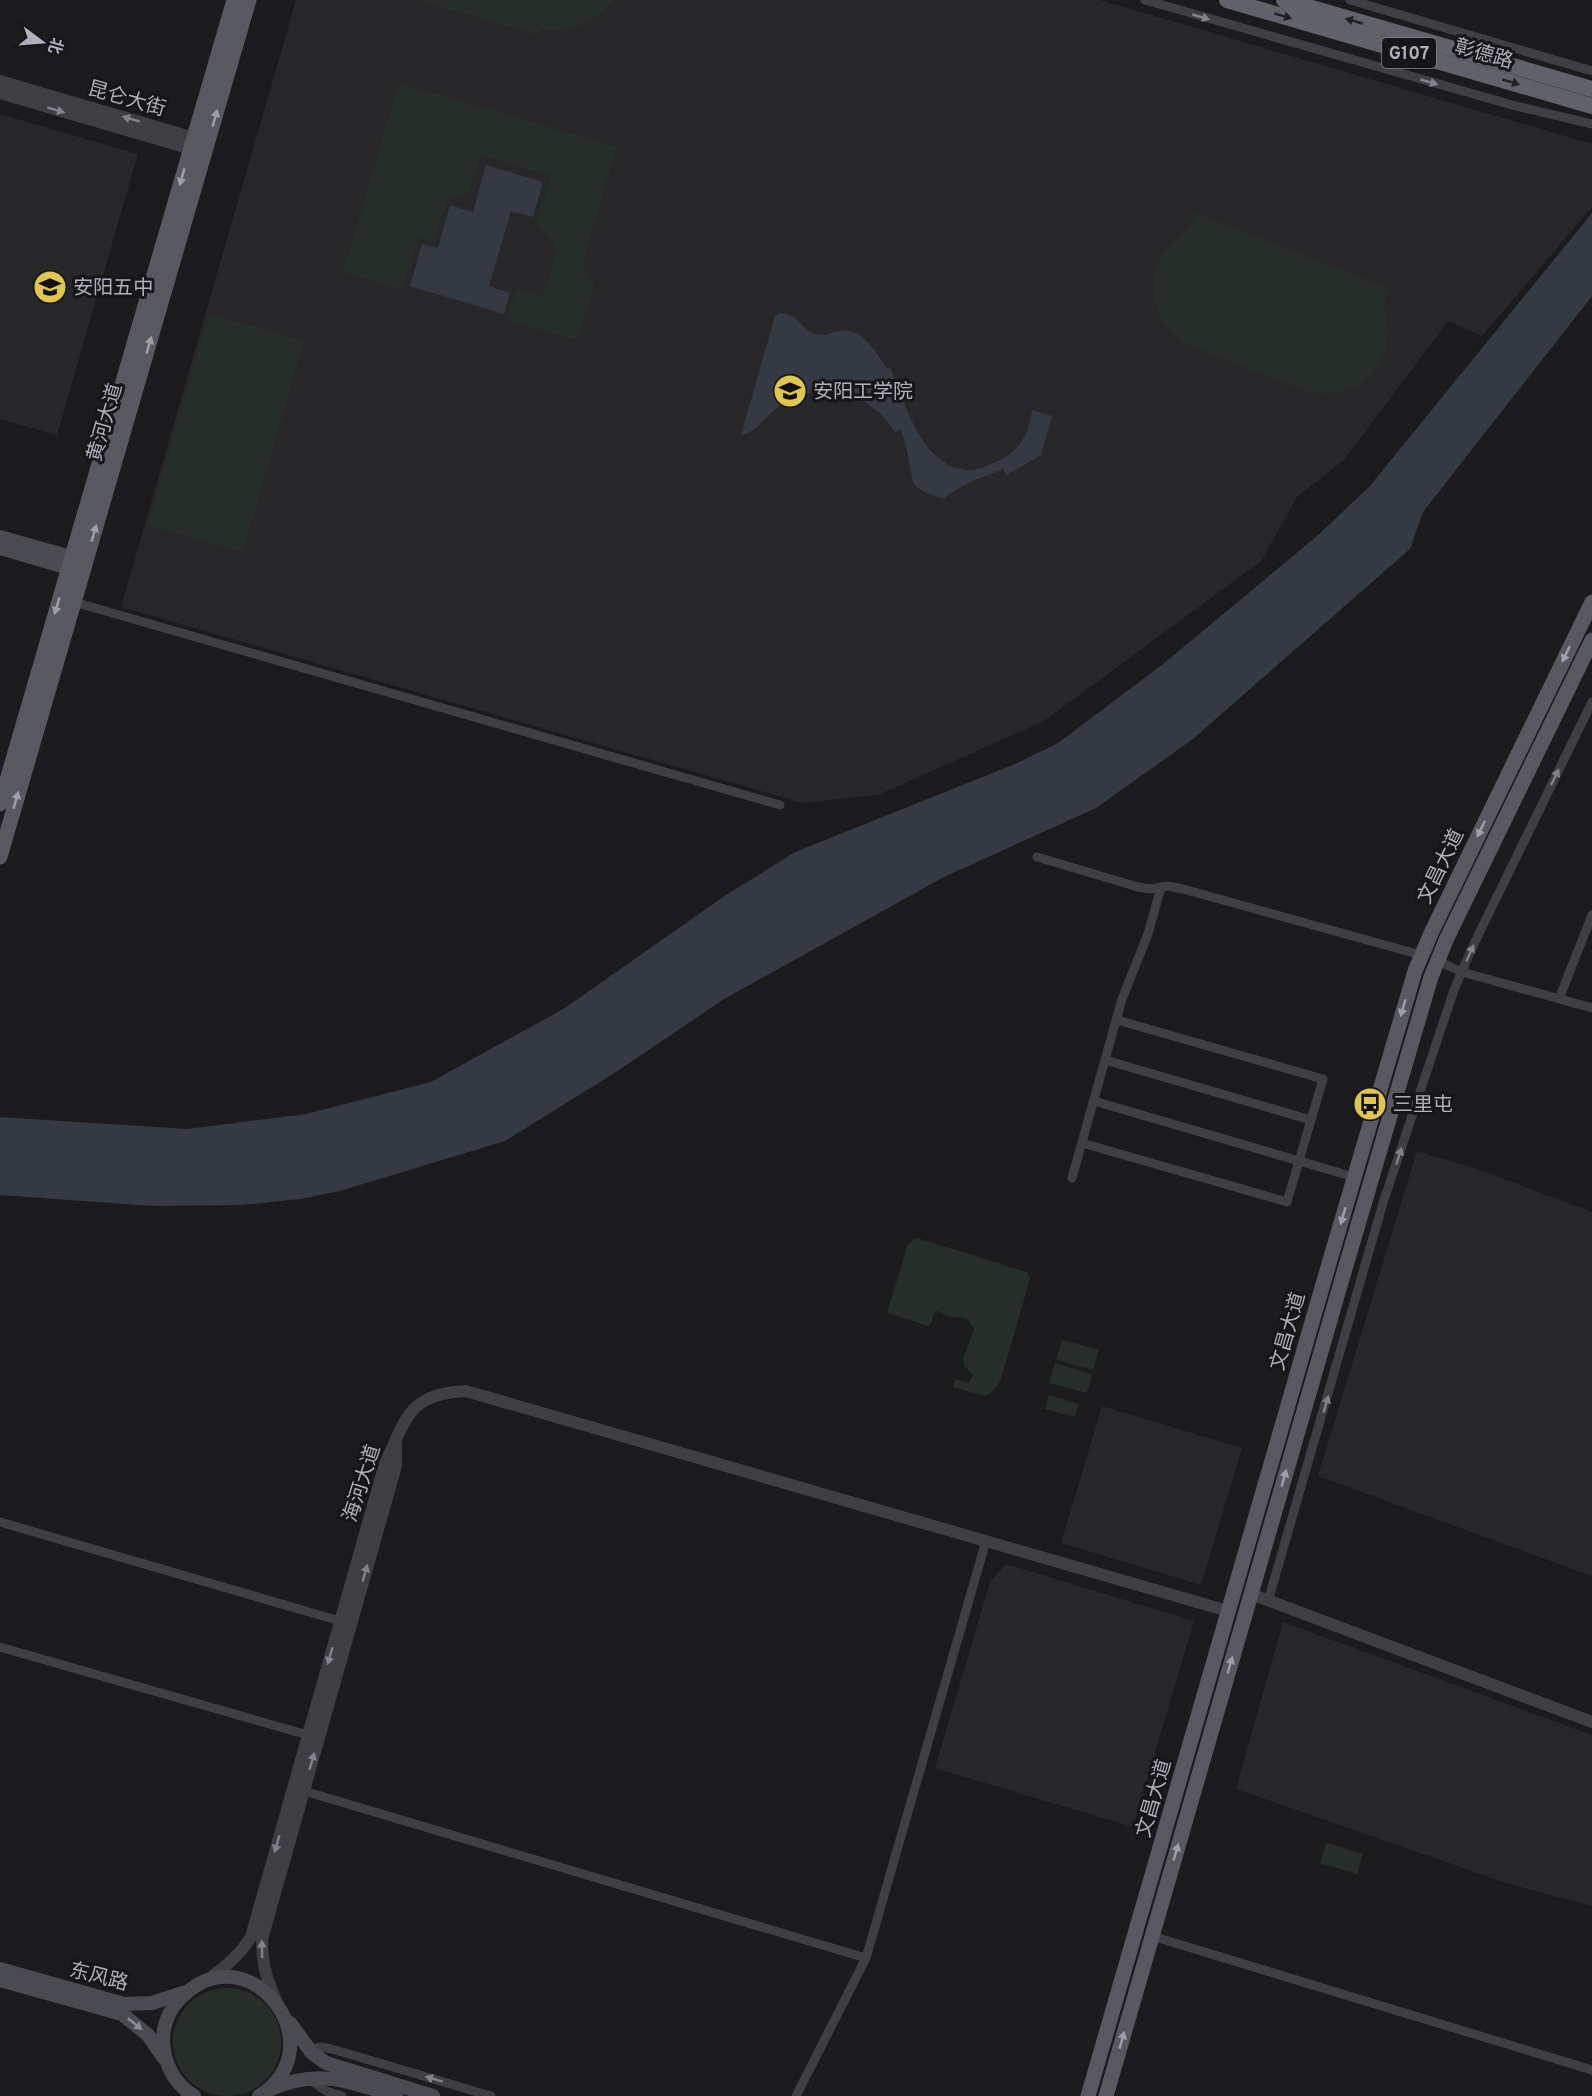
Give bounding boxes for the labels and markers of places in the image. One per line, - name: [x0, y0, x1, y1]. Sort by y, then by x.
- school or university icon: 安阳五中: [32, 269, 68, 305]
- place label: 安阳五中: [73, 276, 153, 302]
- school or university icon: 安阳工学院: [772, 373, 808, 409]
- place label: 安阳工学院: [813, 380, 913, 406]
- bus stop icon: 三里屯: [1352, 1086, 1388, 1122]
- place label: 三里屯: [1393, 1093, 1453, 1119]

